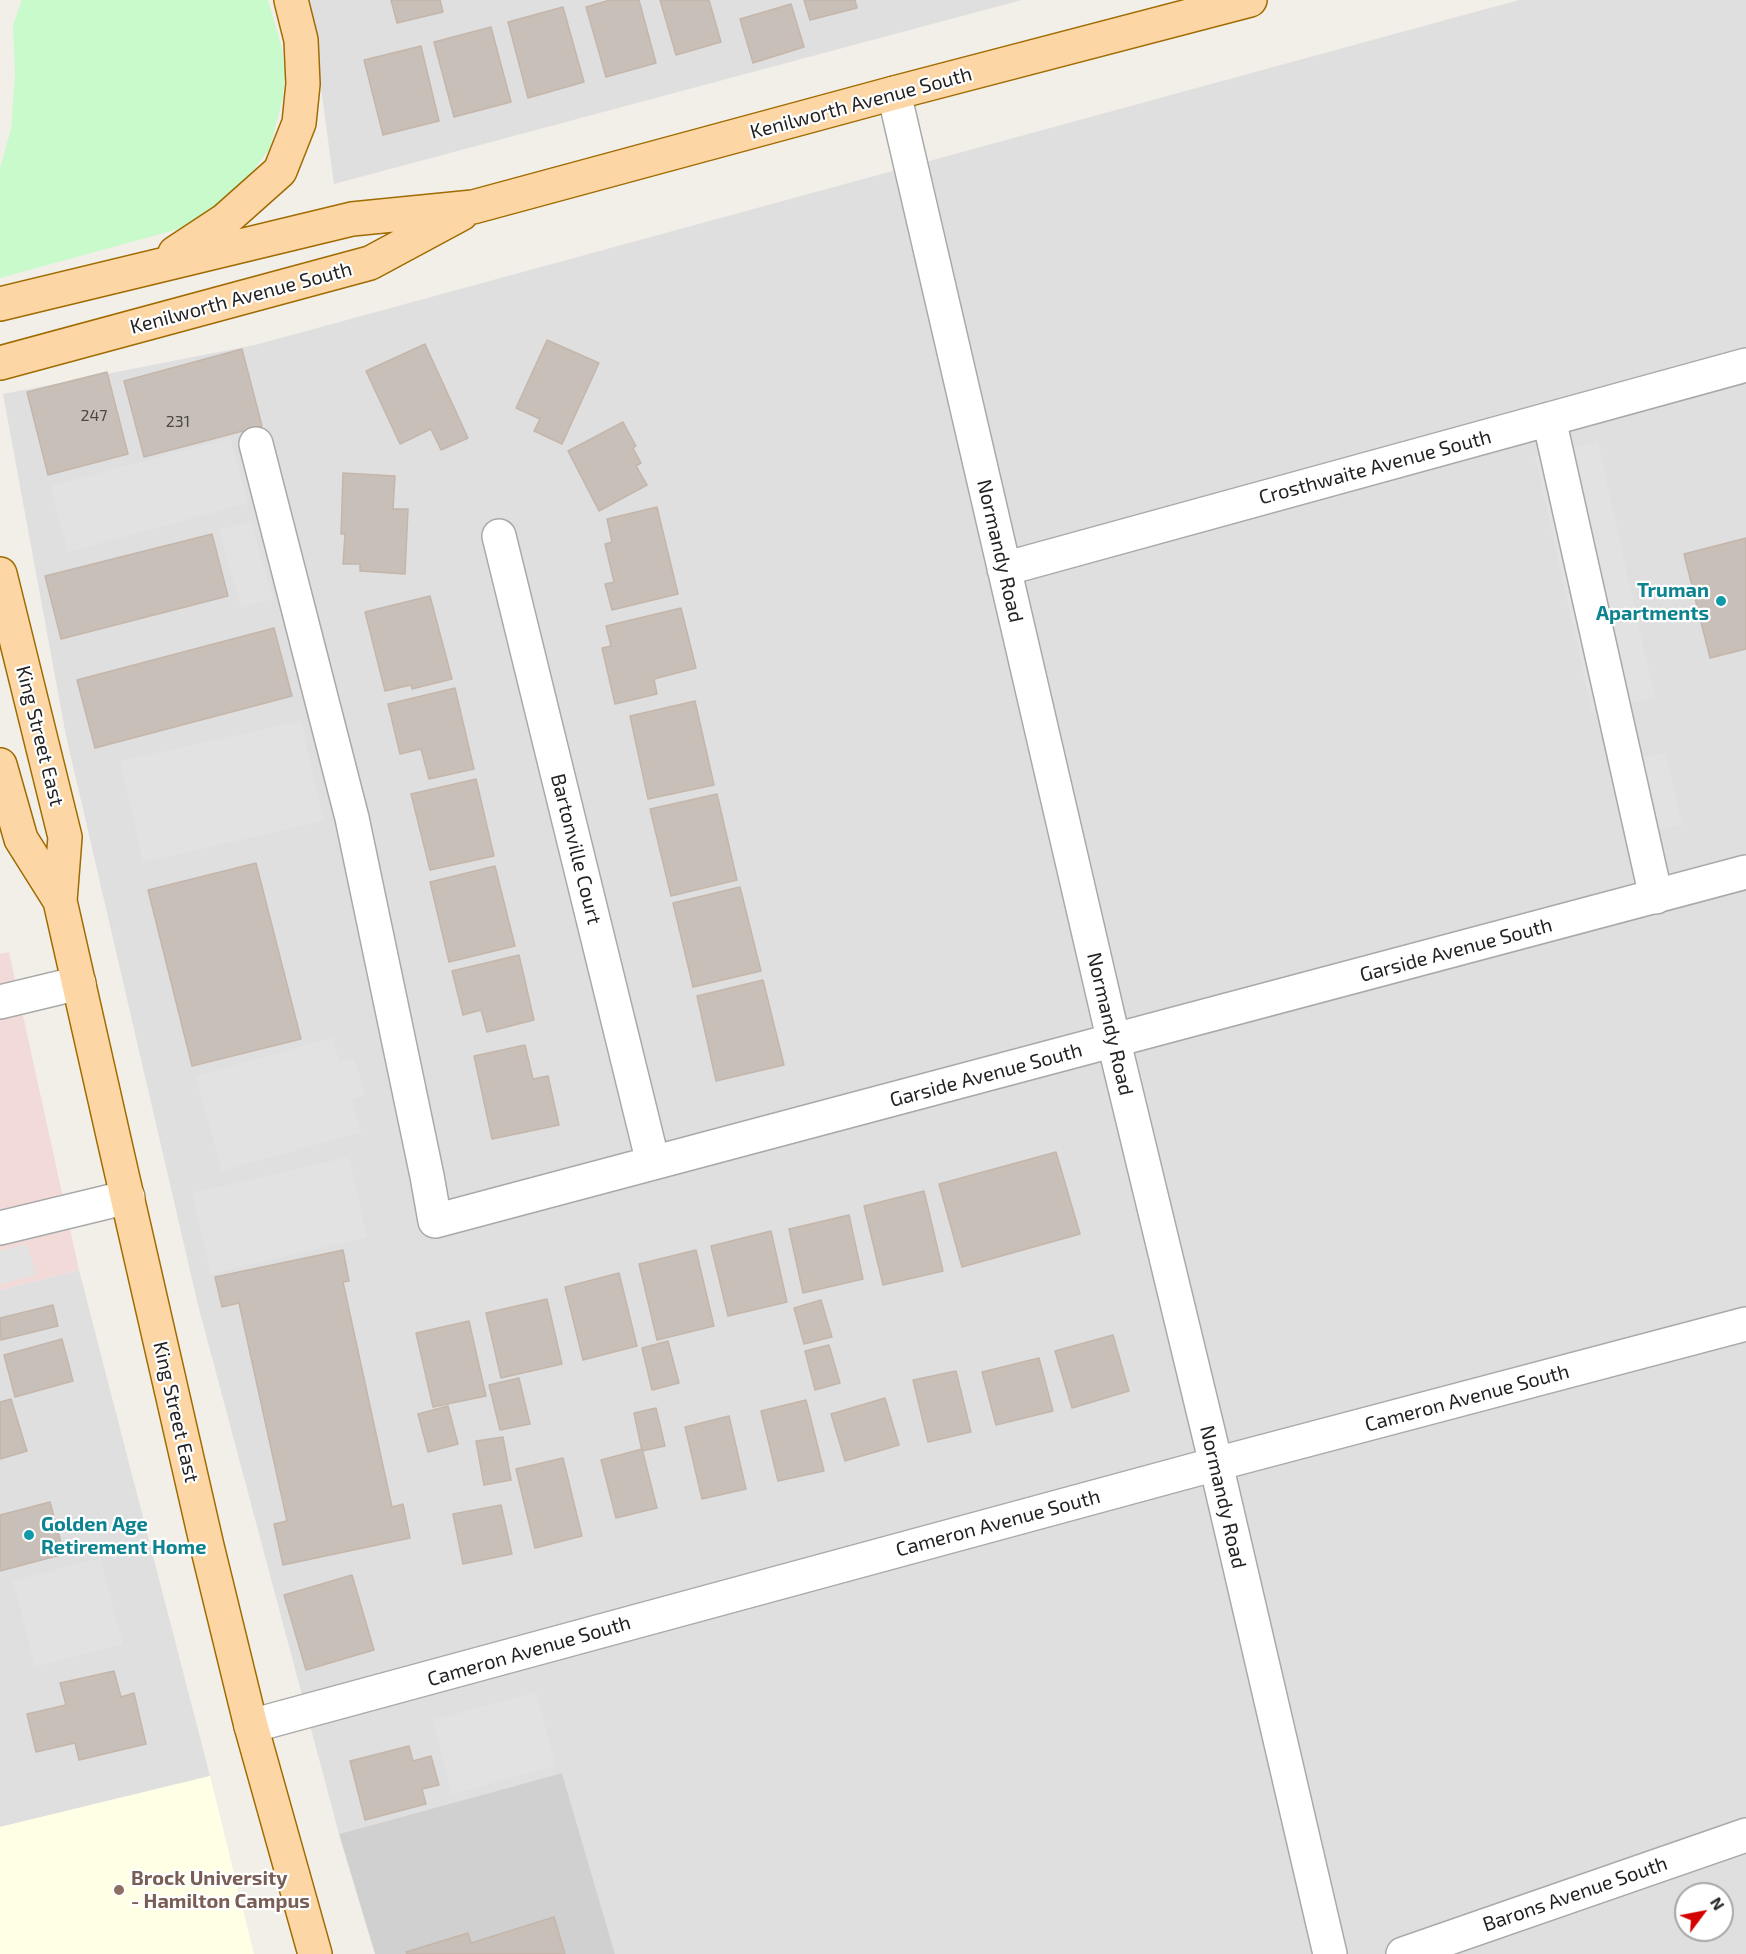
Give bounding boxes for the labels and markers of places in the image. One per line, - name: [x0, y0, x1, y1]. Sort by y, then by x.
- place label: Truman Apartments: [1596, 578, 1709, 625]
- marker: Truman Apartments: [1714, 594, 1728, 608]
- place label: Golden Age Retirement Home: [41, 1512, 206, 1559]
- marker: Golden Age Retirement Home: [22, 1528, 36, 1542]
- place label: Brock University - Hamilton Campus: [131, 1866, 310, 1913]
- marker: Brock University - Hamilton Campus: [112, 1883, 126, 1897]

